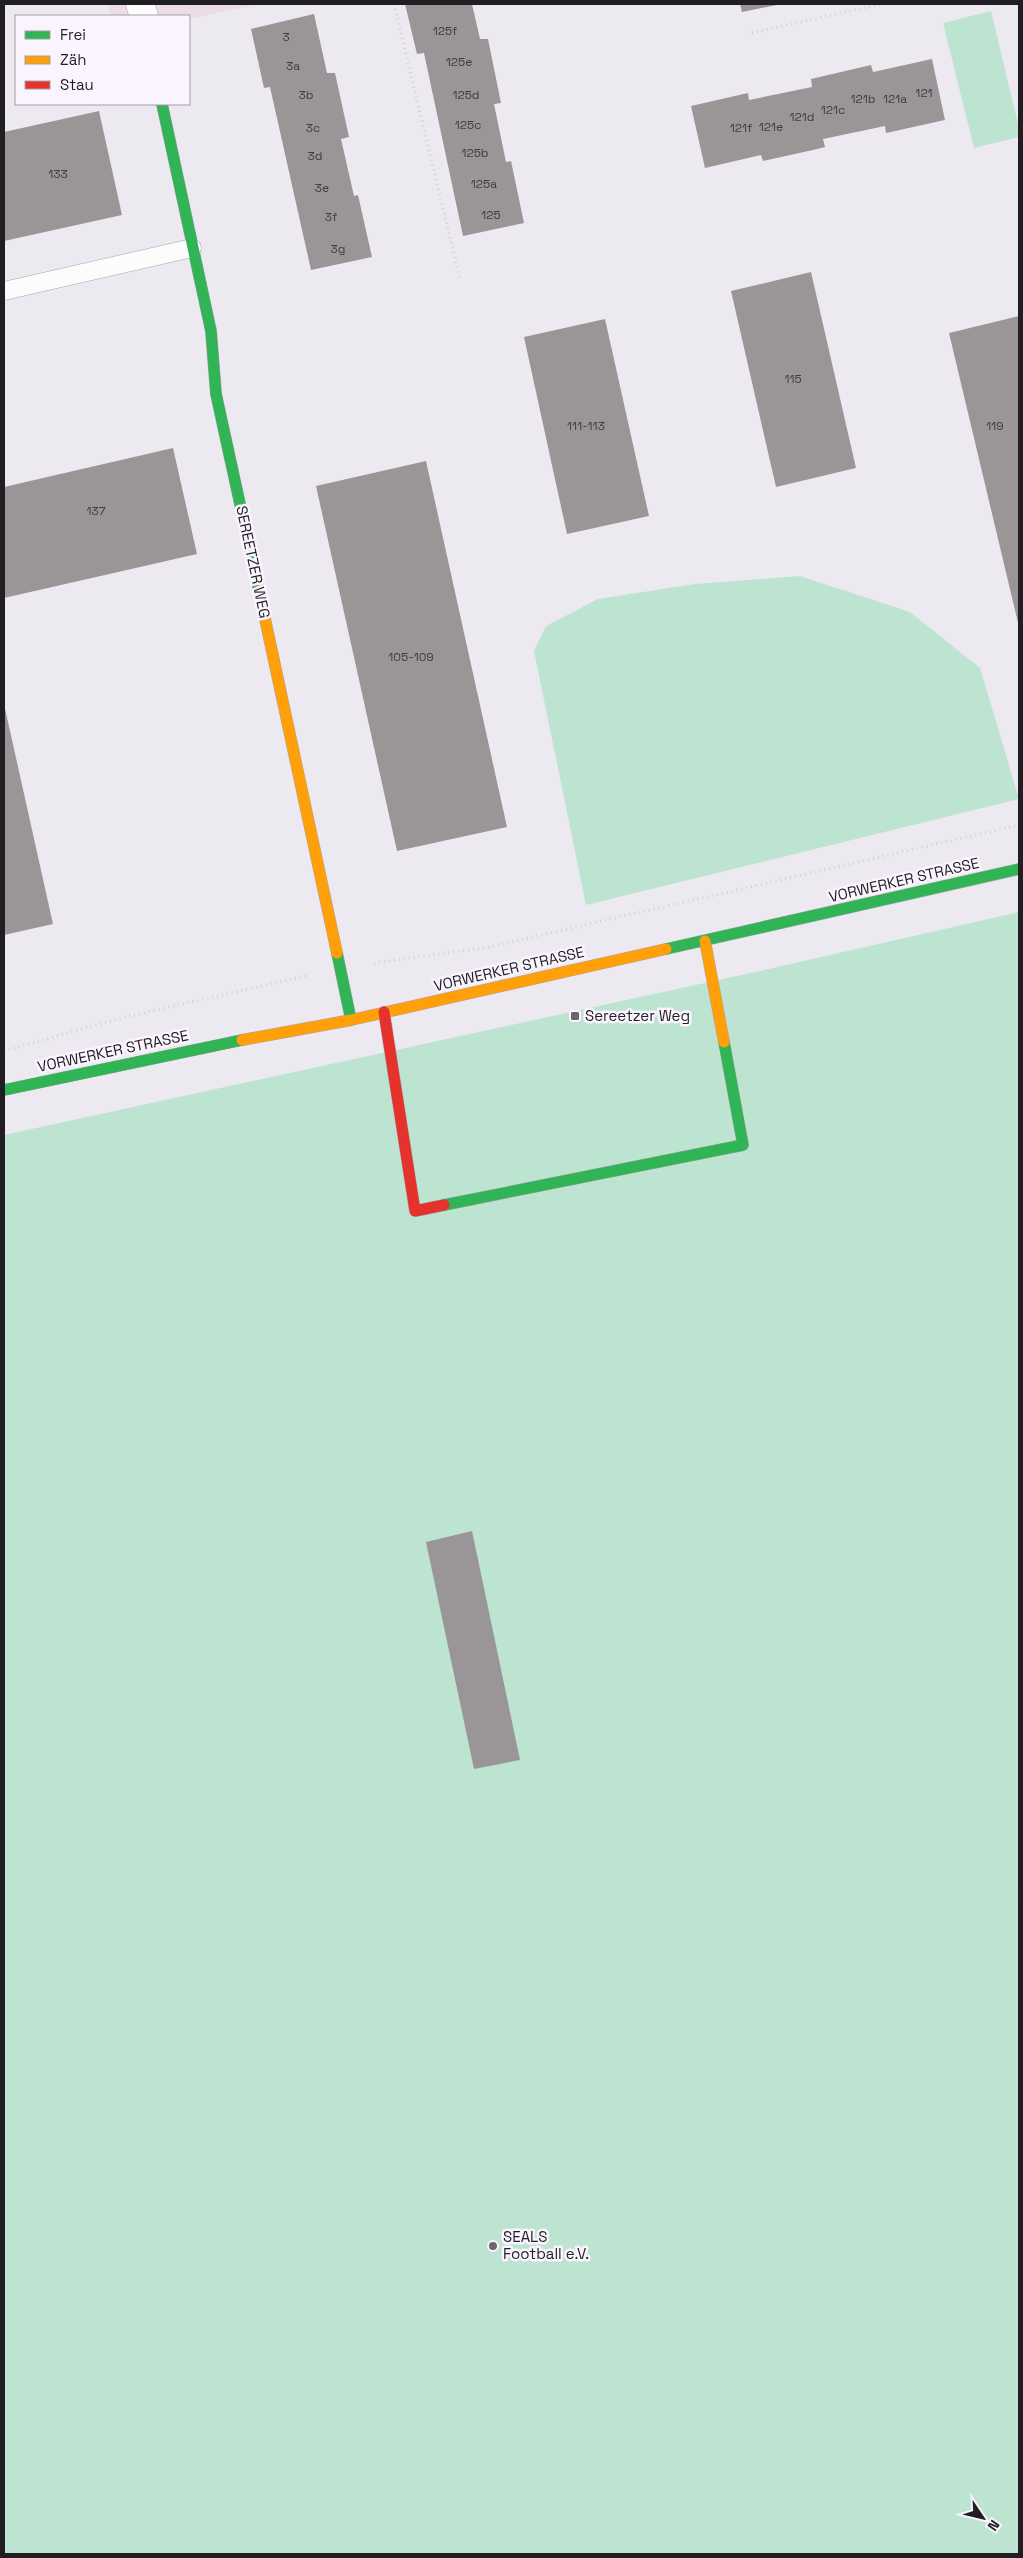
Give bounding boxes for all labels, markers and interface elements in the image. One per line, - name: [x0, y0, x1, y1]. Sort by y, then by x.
- legend: [15, 15, 190, 105]
- house number: 125f: [433, 23, 457, 39]
- text: Frei: [60, 25, 86, 44]
- house number: 3: [282, 29, 290, 45]
- text: Zäh: [60, 50, 86, 69]
- house number: 125e: [446, 54, 472, 70]
- house number: 3a: [286, 58, 300, 74]
- text: Stau: [60, 75, 94, 94]
- house number: 121: [915, 85, 933, 101]
- house number: 3b: [299, 87, 314, 103]
- house number: 125d: [452, 87, 480, 103]
- house number: 121b: [851, 91, 876, 107]
- house number: 121a: [883, 91, 907, 107]
- house number: 121c: [821, 102, 845, 118]
- house number: 121d: [790, 109, 815, 125]
- house number: 125c: [455, 117, 481, 133]
- house number: 121e: [759, 119, 783, 135]
- house number: 3c: [306, 120, 320, 136]
- house number: 121f: [730, 120, 752, 136]
- house number: 125b: [461, 145, 489, 161]
- house number: 3d: [308, 148, 322, 164]
- house number: 133: [48, 166, 68, 182]
- house number: 125a: [471, 176, 497, 192]
- house number: 3e: [315, 180, 329, 196]
- house number: 125: [481, 207, 501, 223]
- house number: 3f: [325, 209, 337, 225]
- house number: 3g: [331, 241, 345, 257]
- house number: 115: [784, 371, 802, 387]
- house number: 111-113: [567, 418, 605, 434]
- house number: 119: [986, 418, 1004, 434]
- house number: 137: [86, 503, 106, 519]
- street label: SEREETZER WEG: [232, 504, 275, 620]
- house number: 105-109: [388, 649, 434, 665]
- street label: VORWERKER STRASSE: [827, 853, 981, 906]
- street label: VORWERKER STRASSE: [432, 942, 586, 995]
- place label: Sereetzer Weg: [585, 1006, 690, 1025]
- marker: Sereetzer Weg: [569, 1010, 581, 1022]
- street label: VORWERKER STRASSE: [36, 1025, 190, 1076]
- place label: SEALS Football e.V.: [503, 2227, 589, 2263]
- marker: SEALS Football e.V.: [487, 2240, 499, 2252]
- north arrow: [958, 2493, 1008, 2543]
- text: N: [984, 2516, 1004, 2534]

